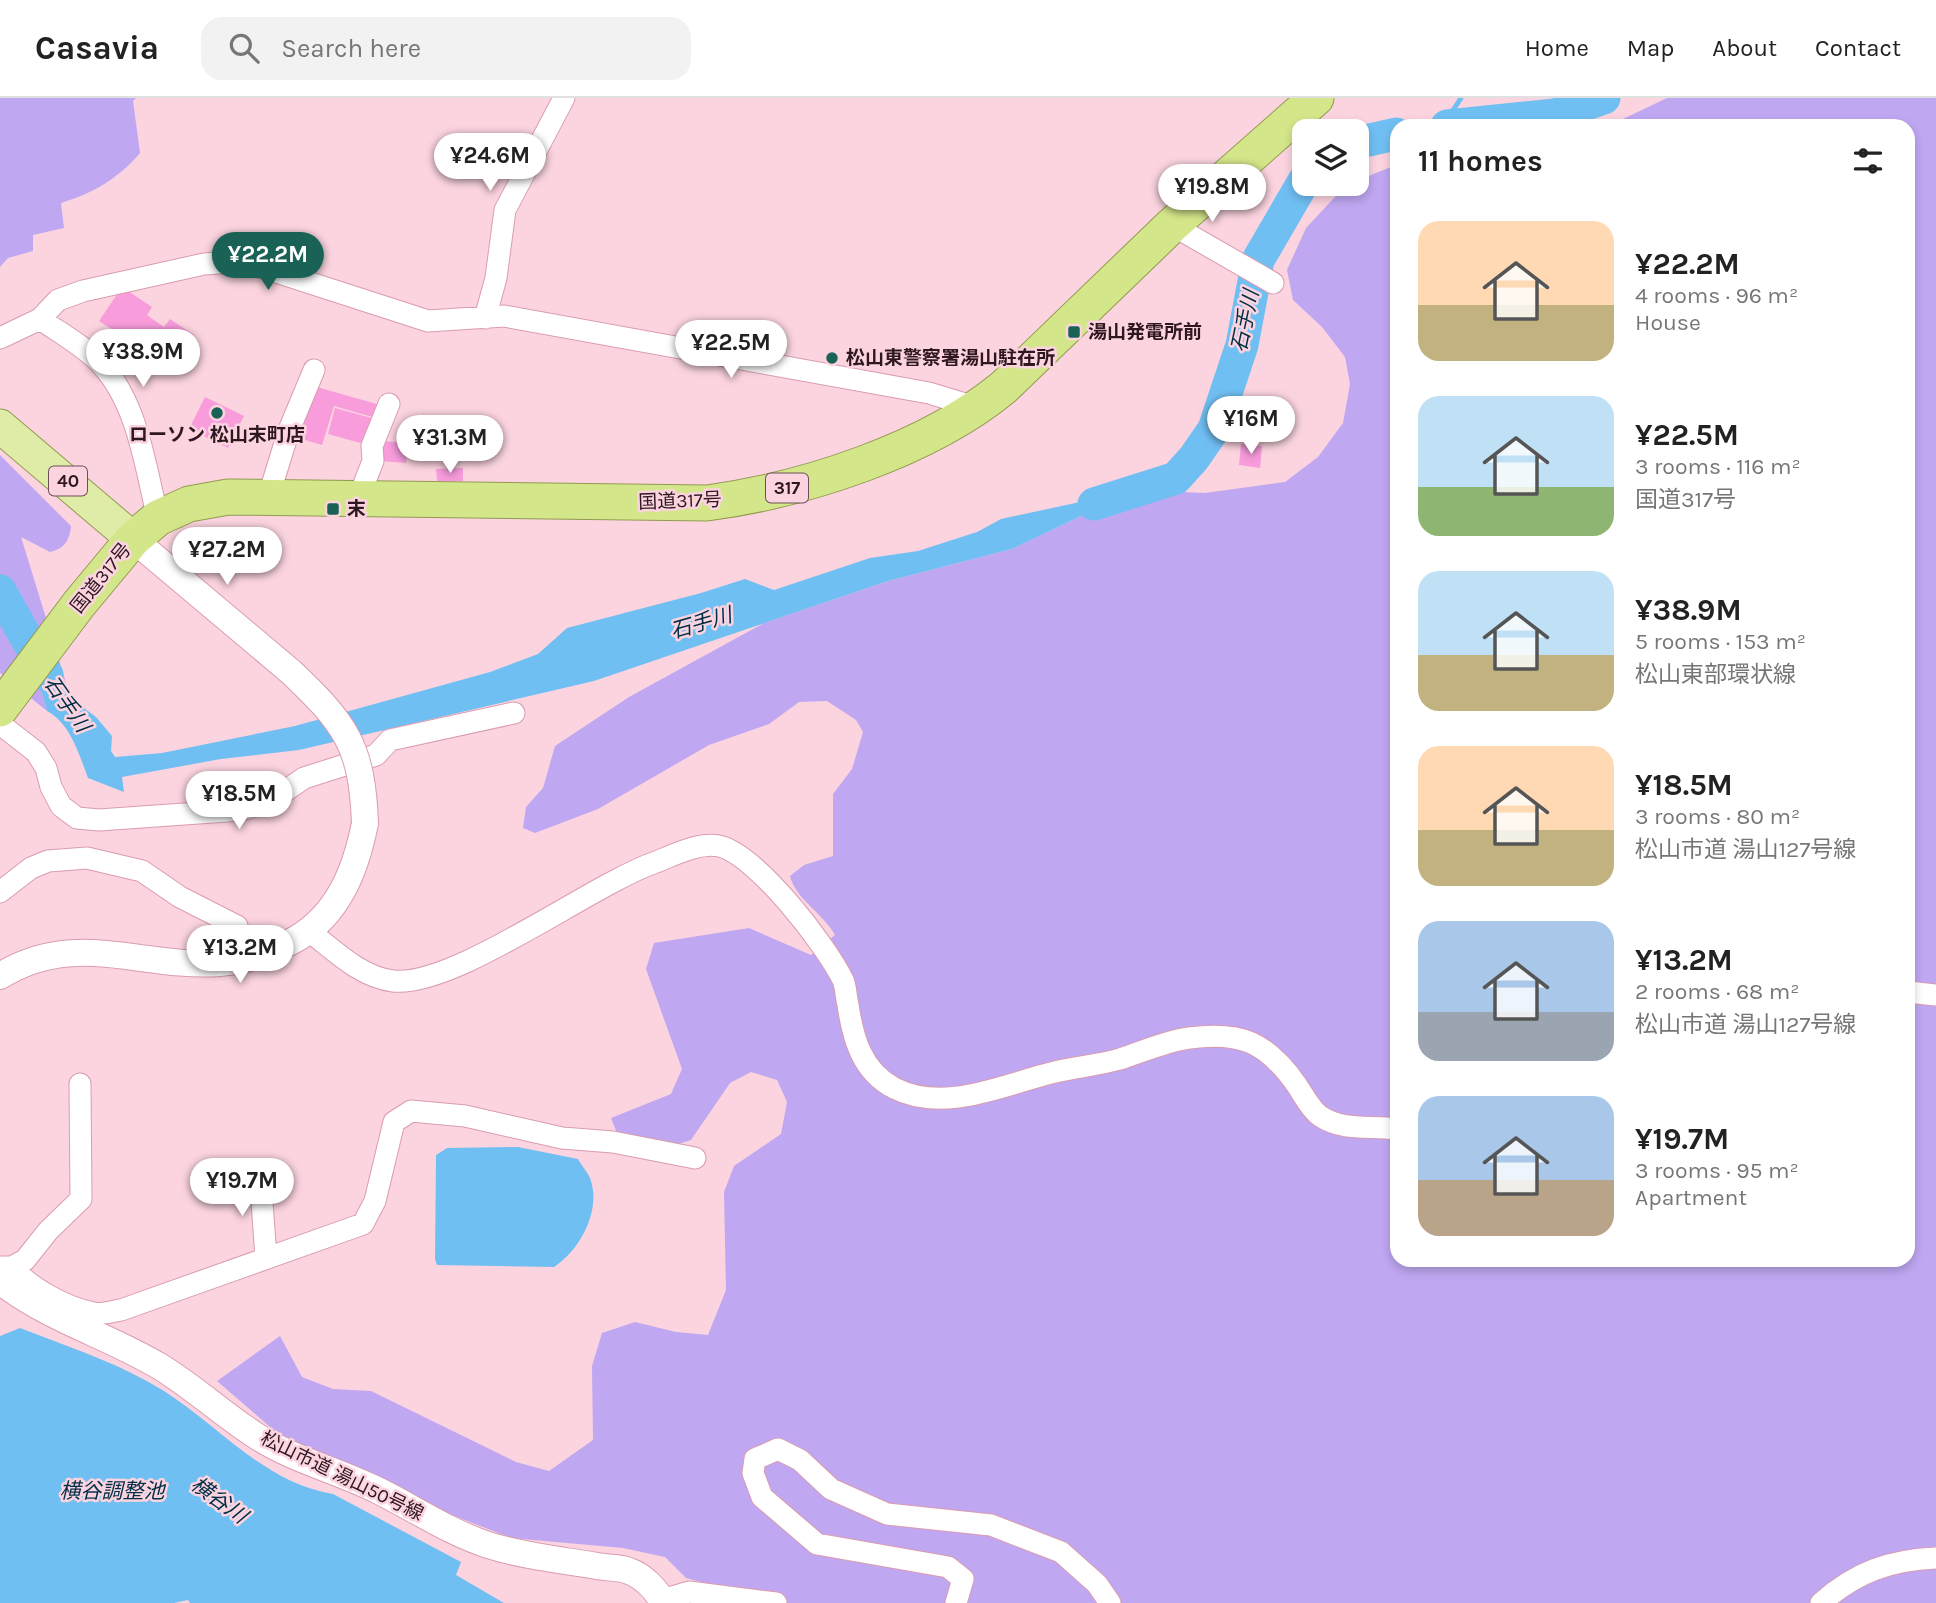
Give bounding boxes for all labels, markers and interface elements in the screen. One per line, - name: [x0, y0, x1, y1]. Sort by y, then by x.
- search box: [201, 17, 691, 80]
- text: Casavia: [35, 29, 159, 67]
- icon: search: [225, 29, 263, 67]
- text: Search here: [281, 33, 421, 64]
- text: Home: [1525, 34, 1589, 62]
- text: Map: [1627, 34, 1674, 62]
- text: About: [1712, 34, 1777, 62]
- text: Contact: [1815, 34, 1901, 62]
- map controls: [1292, 119, 1369, 196]
- button: layers: [1292, 119, 1369, 196]
- pin: ¥24.6M: [433, 134, 547, 193]
- text: ¥24.6M: [450, 142, 530, 169]
- icon: filters: [1849, 142, 1887, 180]
- text: 11 homes: [1418, 143, 1543, 179]
- pin: ¥19.8M: [1155, 164, 1269, 224]
- text: ¥19.8M: [1174, 173, 1250, 200]
- pin: ¥22.2M: [211, 232, 325, 292]
- text: ¥22.2M: [228, 241, 308, 268]
- text: ¥22.2M: [1635, 246, 1740, 282]
- icon: home: [1474, 249, 1558, 333]
- text: 4 rooms · 96 m²: [1635, 282, 1798, 309]
- water label: 石手川: [1227, 286, 1264, 354]
- text: House: [1635, 309, 1701, 336]
- pin: ¥22.5M: [674, 320, 788, 380]
- place label: 湯山発電所前: [1088, 321, 1202, 343]
- marker: 湯山発電所前: [1066, 324, 1082, 340]
- text: ¥22.5M: [691, 329, 771, 356]
- pin: ¥38.9M: [86, 330, 200, 389]
- text: ¥38.9M: [102, 338, 184, 365]
- place label: 松山東警察署湯山駐在所: [846, 347, 1055, 369]
- marker: 松山東警察署湯山駐在所: [824, 350, 840, 366]
- pin: ¥16M: [1210, 396, 1292, 456]
- marker: ローソン 松山末町店: [209, 405, 225, 421]
- text: ¥16M: [1223, 405, 1279, 432]
- pin: ¥31.3M: [393, 416, 507, 475]
- text: ¥22.5M: [1635, 417, 1739, 453]
- place label: ローソン 松山末町店: [129, 424, 305, 446]
- text: ¥31.3M: [412, 424, 488, 451]
- icon: home: [1474, 424, 1558, 508]
- text: 3 rooms · 116 m²: [1635, 453, 1801, 480]
- road number: 40: [49, 466, 87, 496]
- road number: 317: [766, 474, 808, 502]
- text: 国道317号: [1635, 486, 1736, 513]
- street label: 国道317号: [638, 489, 722, 513]
- place label: 末: [347, 498, 366, 520]
- marker: 末: [325, 501, 341, 517]
- pin: ¥27.2M: [170, 528, 284, 587]
- text: ¥27.2M: [188, 536, 266, 563]
- street label: 国道317号: [66, 539, 136, 617]
- text: ¥38.9M: [1635, 592, 1742, 628]
- icon: home: [1474, 599, 1558, 683]
- water label: 石手川: [667, 602, 737, 643]
- text: 5 rooms · 153 m²: [1635, 628, 1806, 655]
- text: 松山東部環状線: [1635, 661, 1796, 688]
- water label: 石手川: [39, 671, 96, 738]
- text: ¥18.5M: [1635, 767, 1733, 803]
- pin: ¥18.5M: [182, 772, 296, 831]
- icon: home: [1474, 774, 1558, 858]
- text: ¥18.5M: [201, 780, 277, 807]
- text: 3 rooms · 80 m²: [1635, 803, 1800, 830]
- text: 松山市道 湯山127号線: [1635, 836, 1856, 863]
- pin: ¥13.2M: [183, 926, 297, 985]
- text: ¥13.2M: [203, 934, 277, 961]
- text: ¥13.2M: [1635, 942, 1733, 978]
- icon: home: [1474, 949, 1558, 1033]
- text: 2 rooms · 68 m²: [1635, 978, 1799, 1005]
- text: 松山市道 湯山127号線: [1635, 1011, 1856, 1038]
- text: ¥19.7M: [1635, 1121, 1729, 1157]
- icon: home: [1474, 1124, 1558, 1208]
- text: 3 rooms · 95 m²: [1635, 1157, 1799, 1184]
- pin: ¥19.7M: [185, 1158, 299, 1218]
- text: ¥19.7M: [206, 1167, 278, 1194]
- text: Apartment: [1635, 1184, 1747, 1211]
- street label: 松山市道 湯山50号線: [257, 1427, 427, 1525]
- water label: 横谷川: [186, 1472, 253, 1529]
- water label: 横谷調整池: [60, 1479, 166, 1503]

